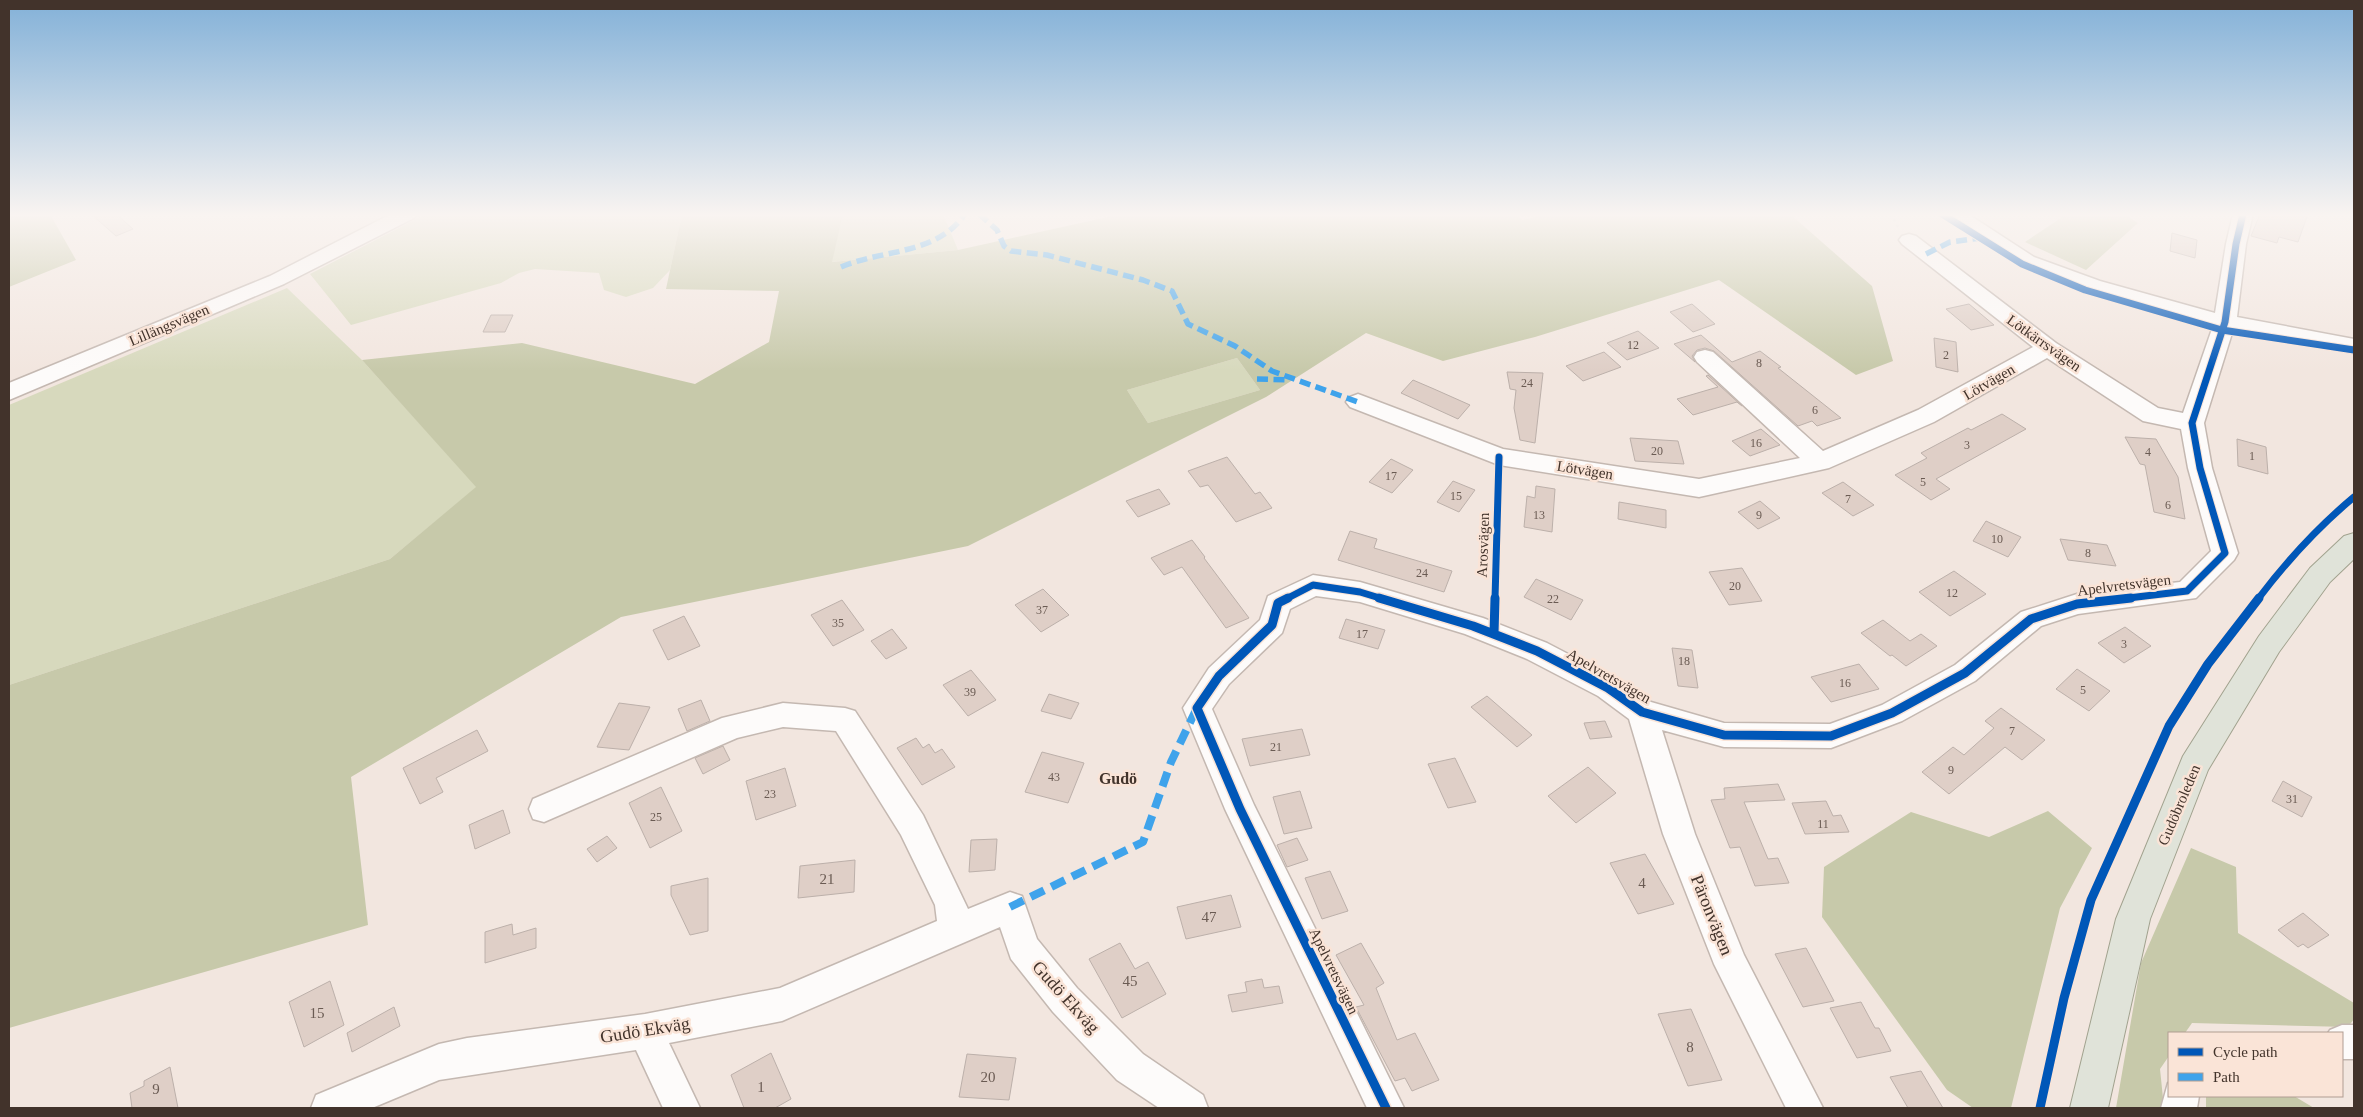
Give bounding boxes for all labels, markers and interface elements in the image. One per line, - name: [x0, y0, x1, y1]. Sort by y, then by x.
- street label: Lillängsvägen: [127, 301, 212, 349]
- street label: Lötkärrsvägen: [2004, 312, 2084, 375]
- house number: 12: [1627, 338, 1639, 352]
- house number: 2: [1943, 348, 1949, 362]
- house number: 8: [1756, 356, 1762, 370]
- street label: Lötvägen: [1960, 361, 2018, 403]
- house number: 24: [1521, 376, 1533, 390]
- house number: 6: [1812, 403, 1818, 417]
- house number: 16: [1750, 436, 1762, 450]
- house number: 3: [1964, 438, 1970, 452]
- house number: 20: [1651, 444, 1663, 458]
- house number: 4: [2145, 445, 2151, 459]
- house number: 1: [2249, 449, 2255, 463]
- street label: Lötvägen: [1556, 458, 1615, 482]
- house number: 17: [1385, 469, 1397, 483]
- house number: 5: [1920, 475, 1926, 489]
- house number: 15: [1450, 489, 1462, 503]
- house number: 7: [1845, 492, 1851, 506]
- house number: 6: [2165, 498, 2171, 512]
- house number: 13: [1533, 508, 1545, 522]
- house number: 9: [1756, 508, 1762, 522]
- street label: Arosvägen: [1474, 512, 1492, 578]
- house number: 10: [1991, 532, 2003, 546]
- house number: 8: [2085, 546, 2091, 560]
- house number: 24: [1416, 566, 1428, 580]
- street label: Apelvretsvägen: [2076, 571, 2172, 599]
- house number: 20: [1729, 579, 1741, 593]
- house number: 12: [1946, 586, 1958, 600]
- house number: 22: [1547, 592, 1559, 606]
- house number: 37: [1036, 603, 1048, 617]
- house number: 35: [832, 616, 844, 630]
- house number: 17: [1356, 627, 1368, 641]
- house number: 3: [2121, 637, 2127, 651]
- street label: Apelvretsvägen: [1564, 646, 1654, 707]
- house number: 18: [1678, 654, 1690, 668]
- house number: 16: [1839, 676, 1851, 690]
- house number: 5: [2080, 683, 2086, 697]
- house number: 39: [964, 685, 976, 699]
- house number: 7: [2009, 724, 2015, 738]
- house number: 21: [1270, 740, 1282, 754]
- street label: Gudöbroleden: [2155, 762, 2203, 848]
- house number: 9: [1948, 763, 1954, 777]
- house number: 43: [1048, 770, 1060, 784]
- district label: Gudö: [1099, 770, 1137, 787]
- house number: 23: [764, 787, 776, 801]
- house number: 31: [2286, 792, 2298, 806]
- house number: 25: [650, 810, 662, 824]
- house number: 11: [1817, 817, 1829, 831]
- house number: 21: [820, 871, 835, 887]
- street label: Päronvägen: [1687, 872, 1737, 958]
- house number: 4: [1638, 875, 1646, 891]
- house number: 47: [1202, 909, 1217, 925]
- street label: Apelvretsvägen: [1306, 925, 1362, 1017]
- street label: Gudö Ekväg: [1028, 957, 1104, 1037]
- house number: 45: [1123, 973, 1138, 989]
- house number: 15: [310, 1005, 325, 1021]
- street label: Gudö Ekväg: [599, 1013, 691, 1047]
- legend: [2168, 1032, 2343, 1097]
- house number: 8: [1686, 1039, 1694, 1055]
- text: Cycle path: [2213, 1044, 2278, 1060]
- house number: 20: [981, 1069, 996, 1085]
- text: Path: [2213, 1069, 2240, 1085]
- house number: 1: [757, 1079, 765, 1095]
- house number: 9: [152, 1081, 160, 1097]

